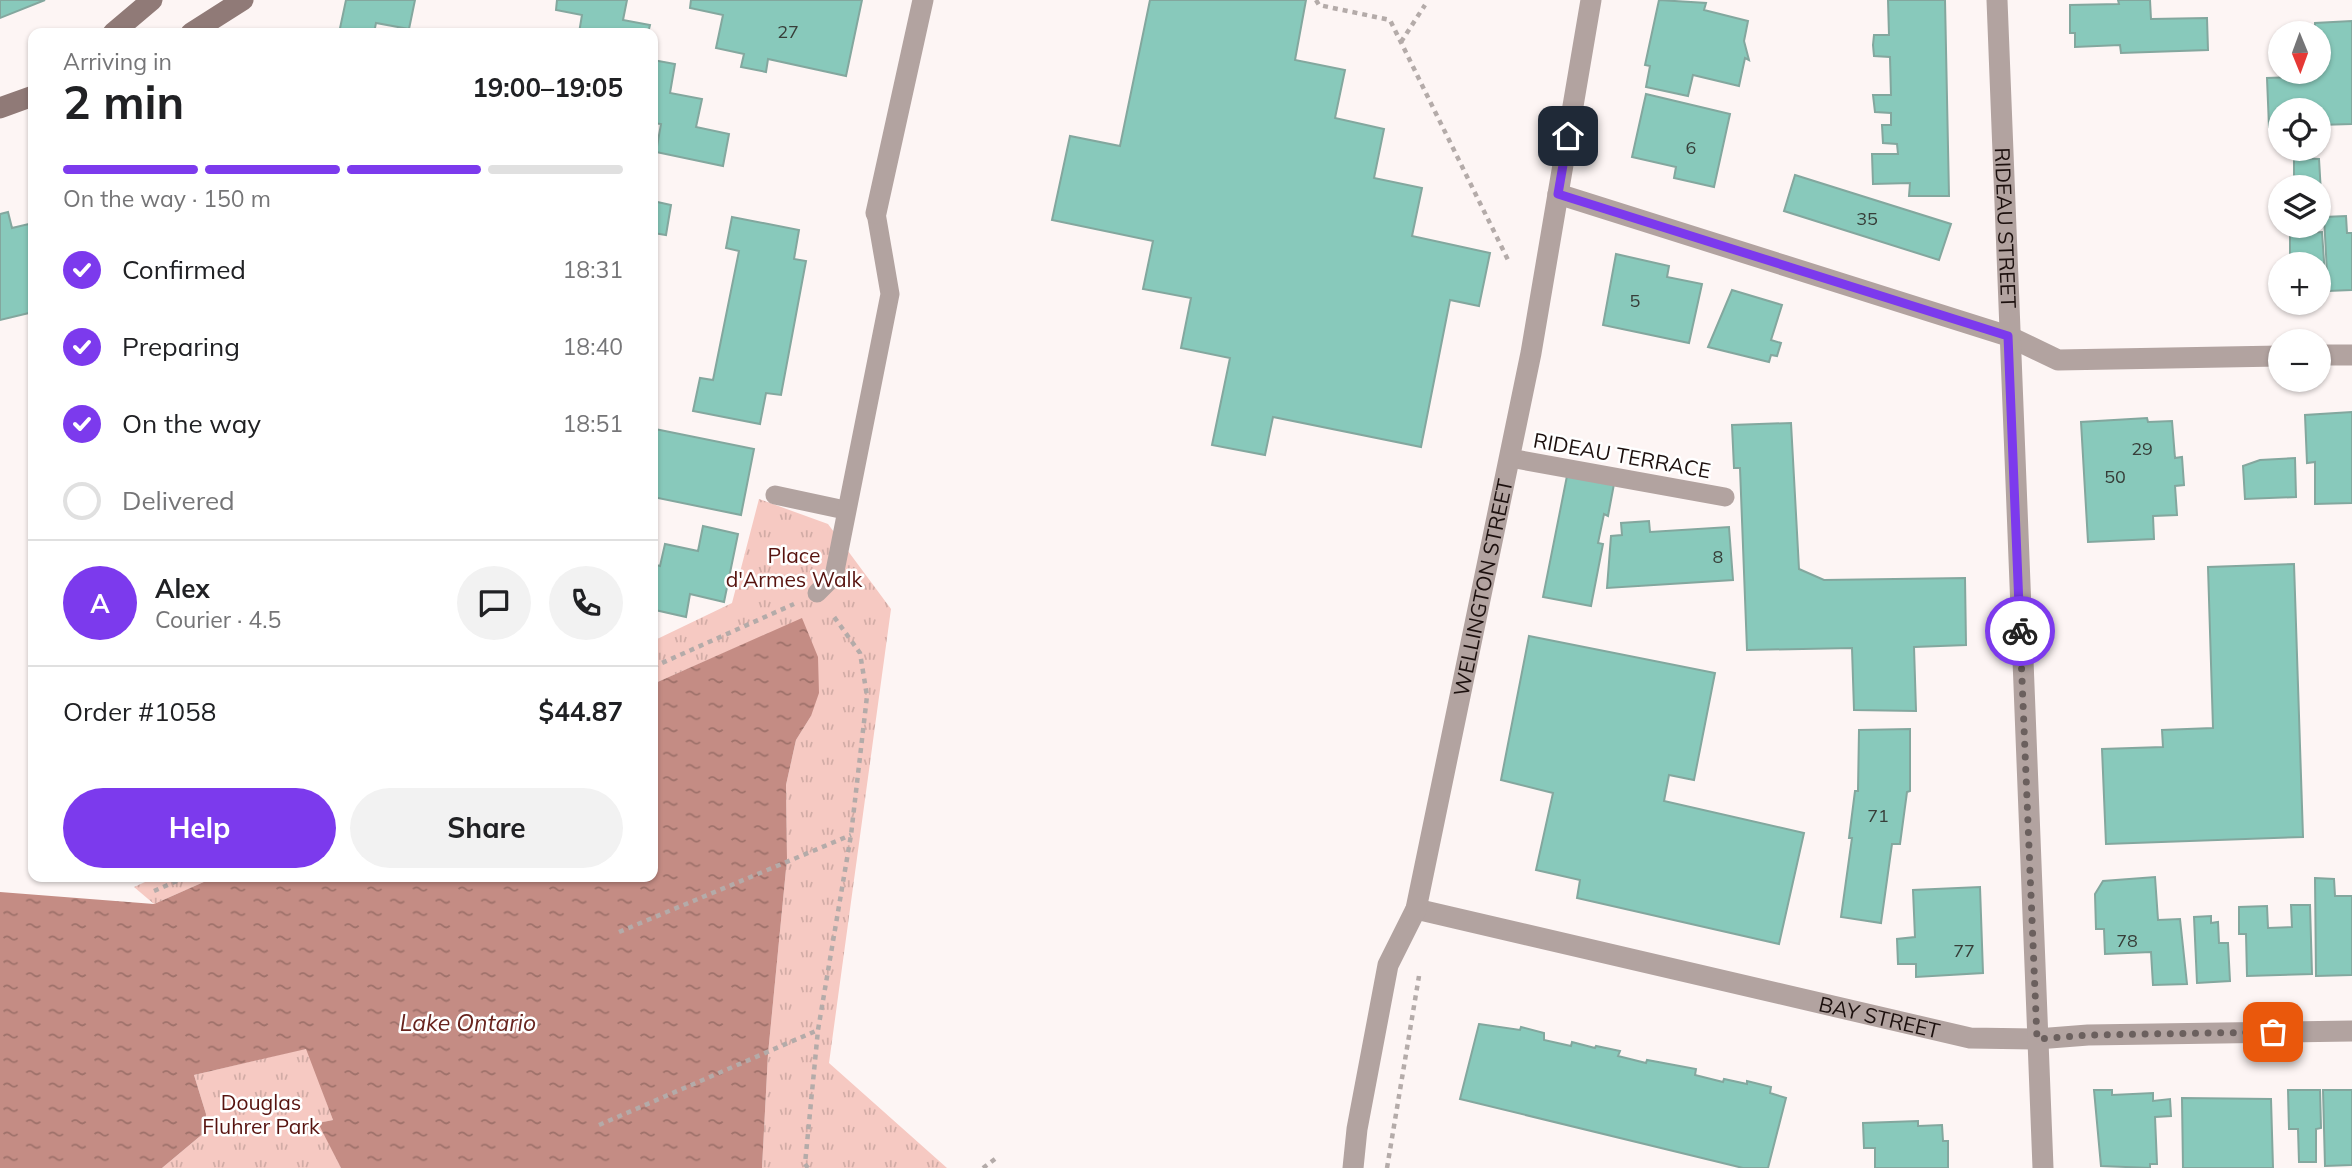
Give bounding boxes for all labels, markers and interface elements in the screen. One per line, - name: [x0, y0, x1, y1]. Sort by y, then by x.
- house number: 27: [777, 20, 799, 43]
- north arrow: [2268, 21, 2331, 84]
- map controls: [2268, 21, 2331, 392]
- text: Arriving in: [63, 47, 172, 76]
- text: 19:00–19:05: [472, 71, 623, 104]
- text: 2 min: [63, 73, 184, 131]
- button: locate: [2268, 98, 2331, 161]
- pin: [1538, 106, 1598, 166]
- icon: home: [1549, 117, 1587, 155]
- house number: 6: [1686, 136, 1696, 159]
- street label: RIDEAU STREET: [1990, 147, 2022, 309]
- button: layers: [2268, 175, 2331, 238]
- text: On the way · 150 m: [63, 184, 271, 213]
- house number: 35: [1856, 207, 1878, 230]
- icon: check: [63, 251, 101, 289]
- button: +: [2268, 252, 2331, 315]
- text: Confirmed: [122, 253, 246, 286]
- text: 18:31: [563, 255, 623, 284]
- house number: 5: [1630, 289, 1641, 312]
- icon: check: [63, 328, 101, 366]
- button: −: [2268, 329, 2331, 392]
- text: Preparing: [122, 330, 240, 363]
- text: 18:40: [563, 332, 623, 361]
- icon: check: [63, 405, 101, 443]
- text: On the way: [122, 407, 261, 440]
- text: 18:51: [563, 409, 623, 438]
- street label: RIDEAU TERRACE: [1531, 427, 1713, 483]
- house number: 29: [2131, 437, 2153, 460]
- house number: 50: [2104, 465, 2126, 488]
- street label: WELLINGTON STREET: [1447, 476, 1518, 698]
- text: Delivered: [122, 484, 235, 517]
- park label: Place d'Armes Walk: [726, 542, 862, 592]
- house number: 8: [1713, 545, 1723, 568]
- button: chat: [457, 566, 531, 640]
- button: phone: [549, 566, 623, 640]
- text: Alex: [155, 572, 210, 605]
- text: A: [90, 587, 110, 620]
- courier: [1985, 596, 2055, 666]
- text: Courier · 4.5: [155, 605, 281, 634]
- icon: bike: [2001, 612, 2039, 650]
- text: Order #1058: [63, 695, 216, 728]
- text: $44.87: [539, 695, 623, 728]
- button: Help: [63, 788, 336, 868]
- button: Share: [350, 788, 623, 868]
- house number: 71: [1867, 804, 1889, 827]
- house number: 78: [2116, 929, 2138, 952]
- house number: 77: [1953, 939, 1975, 962]
- street label: BAY STREET: [1816, 990, 1943, 1044]
- pin: [2243, 1002, 2303, 1062]
- water label: Lake Ontario: [400, 1008, 536, 1037]
- icon: bag: [2254, 1013, 2292, 1051]
- park label: Douglas Fluhrer Park: [202, 1089, 320, 1139]

